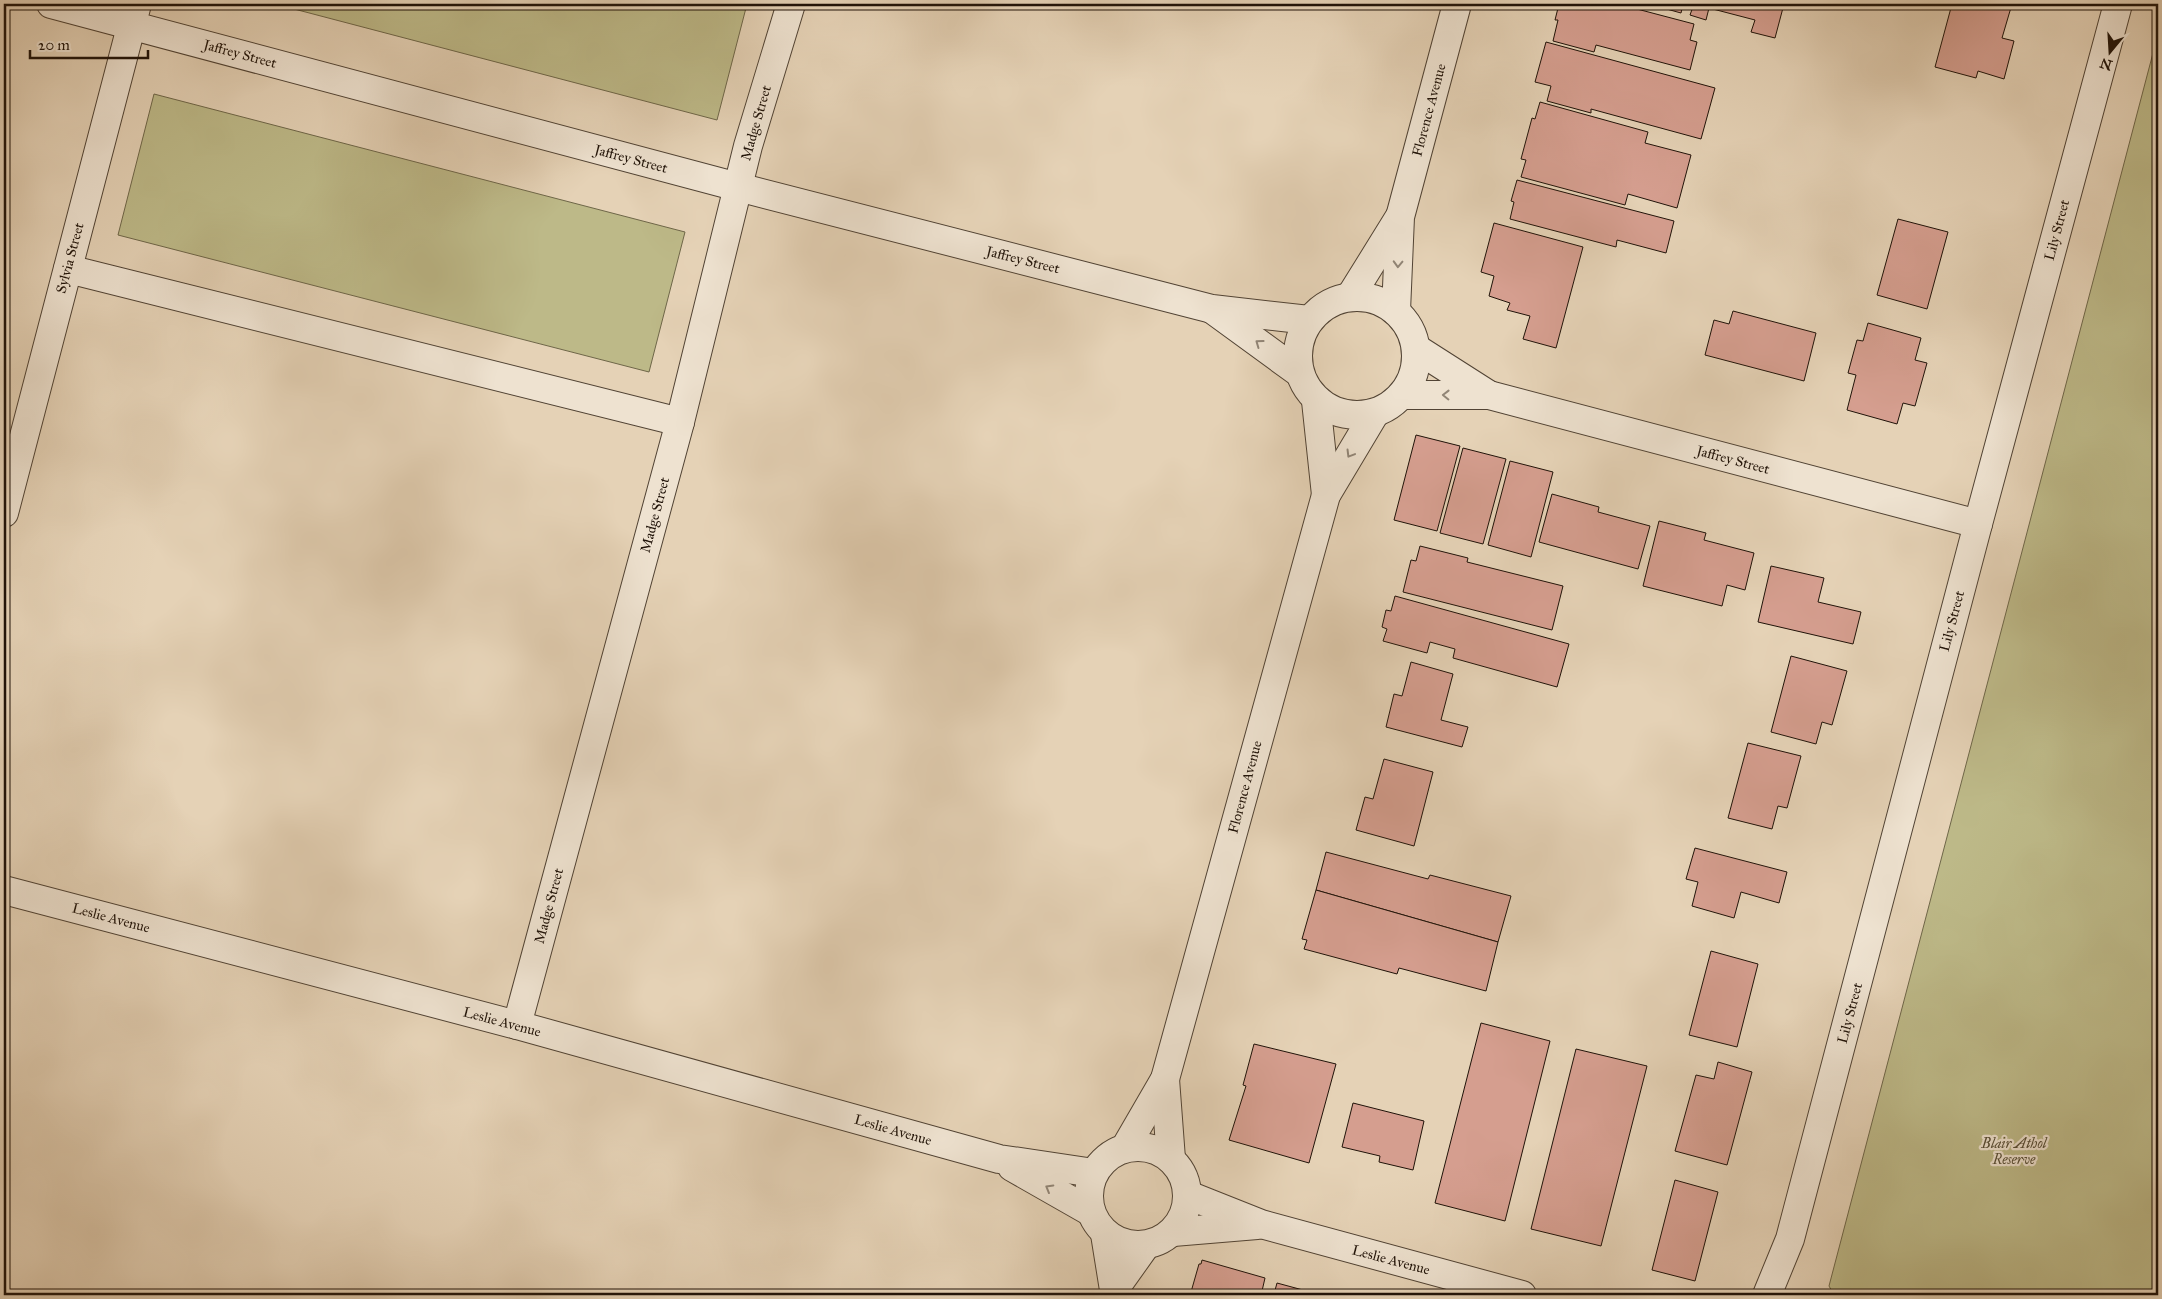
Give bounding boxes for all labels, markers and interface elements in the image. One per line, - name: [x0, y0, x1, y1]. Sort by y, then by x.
- scale bar: [30, 28, 148, 60]
- north arrow: [2084, 28, 2134, 78]
- text: 20 m: [38, 36, 70, 54]
- street label: Jaffrey Street: [199, 36, 278, 73]
- text: N: [2098, 54, 2114, 74]
- street label: Florence Avenue: [1408, 62, 1450, 158]
- street label: Madge Street: [737, 83, 775, 163]
- street label: Jaffrey Street: [590, 141, 669, 178]
- street label: Lily Street: [2041, 198, 2073, 262]
- street label: Sylvia Street: [52, 221, 88, 295]
- street label: Jaffrey Street: [982, 242, 1061, 278]
- one-way arrow: [1393, 260, 1403, 268]
- one-way arrow: [1255, 340, 1265, 349]
- one-way arrow: [1442, 390, 1450, 400]
- street label: Jaffrey Street: [1692, 442, 1771, 479]
- one-way arrow: [1347, 449, 1357, 458]
- street label: Madge Street: [637, 475, 673, 555]
- street label: Lily Street: [1936, 589, 1968, 653]
- street label: Florence Avenue: [1224, 739, 1266, 835]
- street label: Madge Street: [531, 866, 567, 946]
- street label: Leslie Avenue: [70, 899, 152, 937]
- street label: Lily Street: [1834, 981, 1866, 1045]
- street label: Leslie Avenue: [461, 1003, 543, 1041]
- street label: Leslie Avenue: [852, 1111, 934, 1149]
- park label: Blair Athol Reserve: [1981, 1135, 2048, 1168]
- one-way arrow: [1045, 1184, 1054, 1194]
- street label: Leslie Avenue: [1350, 1241, 1432, 1279]

